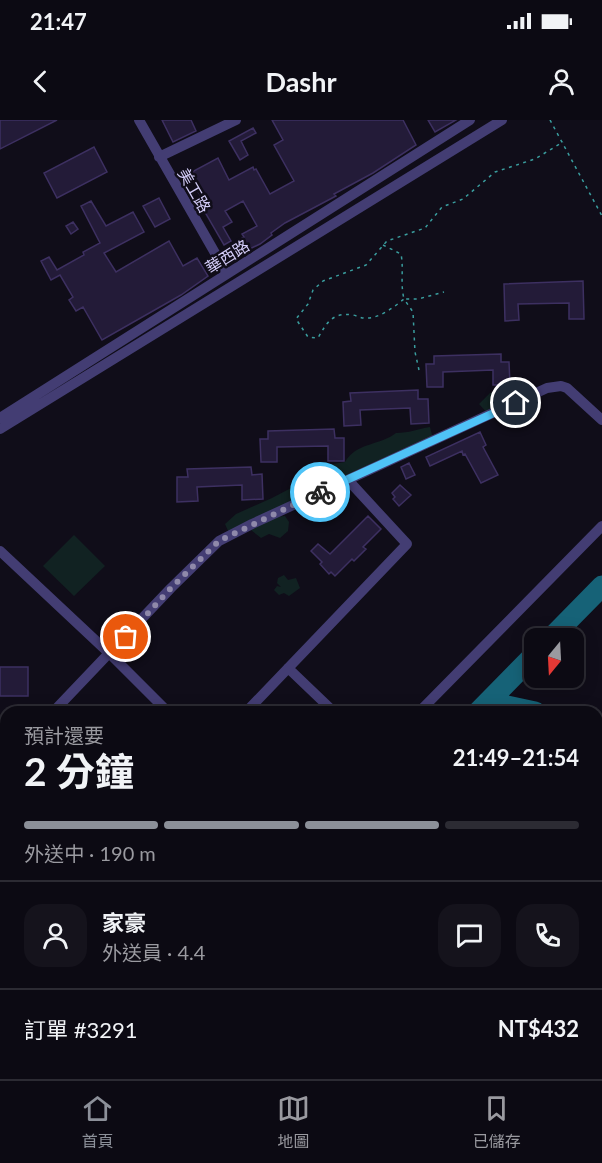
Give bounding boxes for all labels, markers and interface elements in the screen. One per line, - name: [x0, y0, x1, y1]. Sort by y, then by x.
- text: 21:47: [30, 8, 87, 35]
- icon: back: [24, 65, 57, 98]
- text: Dashr: [265, 65, 337, 98]
- icon: person: [545, 65, 578, 98]
- street label: 美工路: [175, 164, 215, 216]
- street label: 華西路: [202, 235, 252, 277]
- pin: [490, 377, 541, 428]
- icon: home: [499, 386, 532, 419]
- courier: [290, 462, 350, 522]
- icon: bike: [304, 476, 337, 509]
- pin: [100, 611, 151, 662]
- icon: bag: [109, 620, 142, 653]
- north arrow: [524, 628, 584, 688]
- map controls: [524, 628, 584, 688]
- text: 預計還要: [24, 723, 104, 747]
- text: 21:49–21:54: [453, 744, 579, 771]
- text: 2 分鐘: [24, 748, 134, 794]
- text: 外送中 · 190 m: [24, 841, 156, 865]
- button: person: [24, 904, 87, 967]
- button: chat: [438, 904, 501, 967]
- button: phone: [516, 904, 579, 967]
- text: 家豪: [102, 909, 146, 936]
- text: 外送員 · 4.4: [102, 940, 205, 964]
- text: NT$432: [498, 1015, 579, 1042]
- text: 訂單 #3291: [24, 1016, 137, 1043]
- tab: 首頁: [81, 1092, 114, 1152]
- tab: 地圖: [277, 1092, 310, 1152]
- tab: 已儲存: [473, 1092, 521, 1152]

